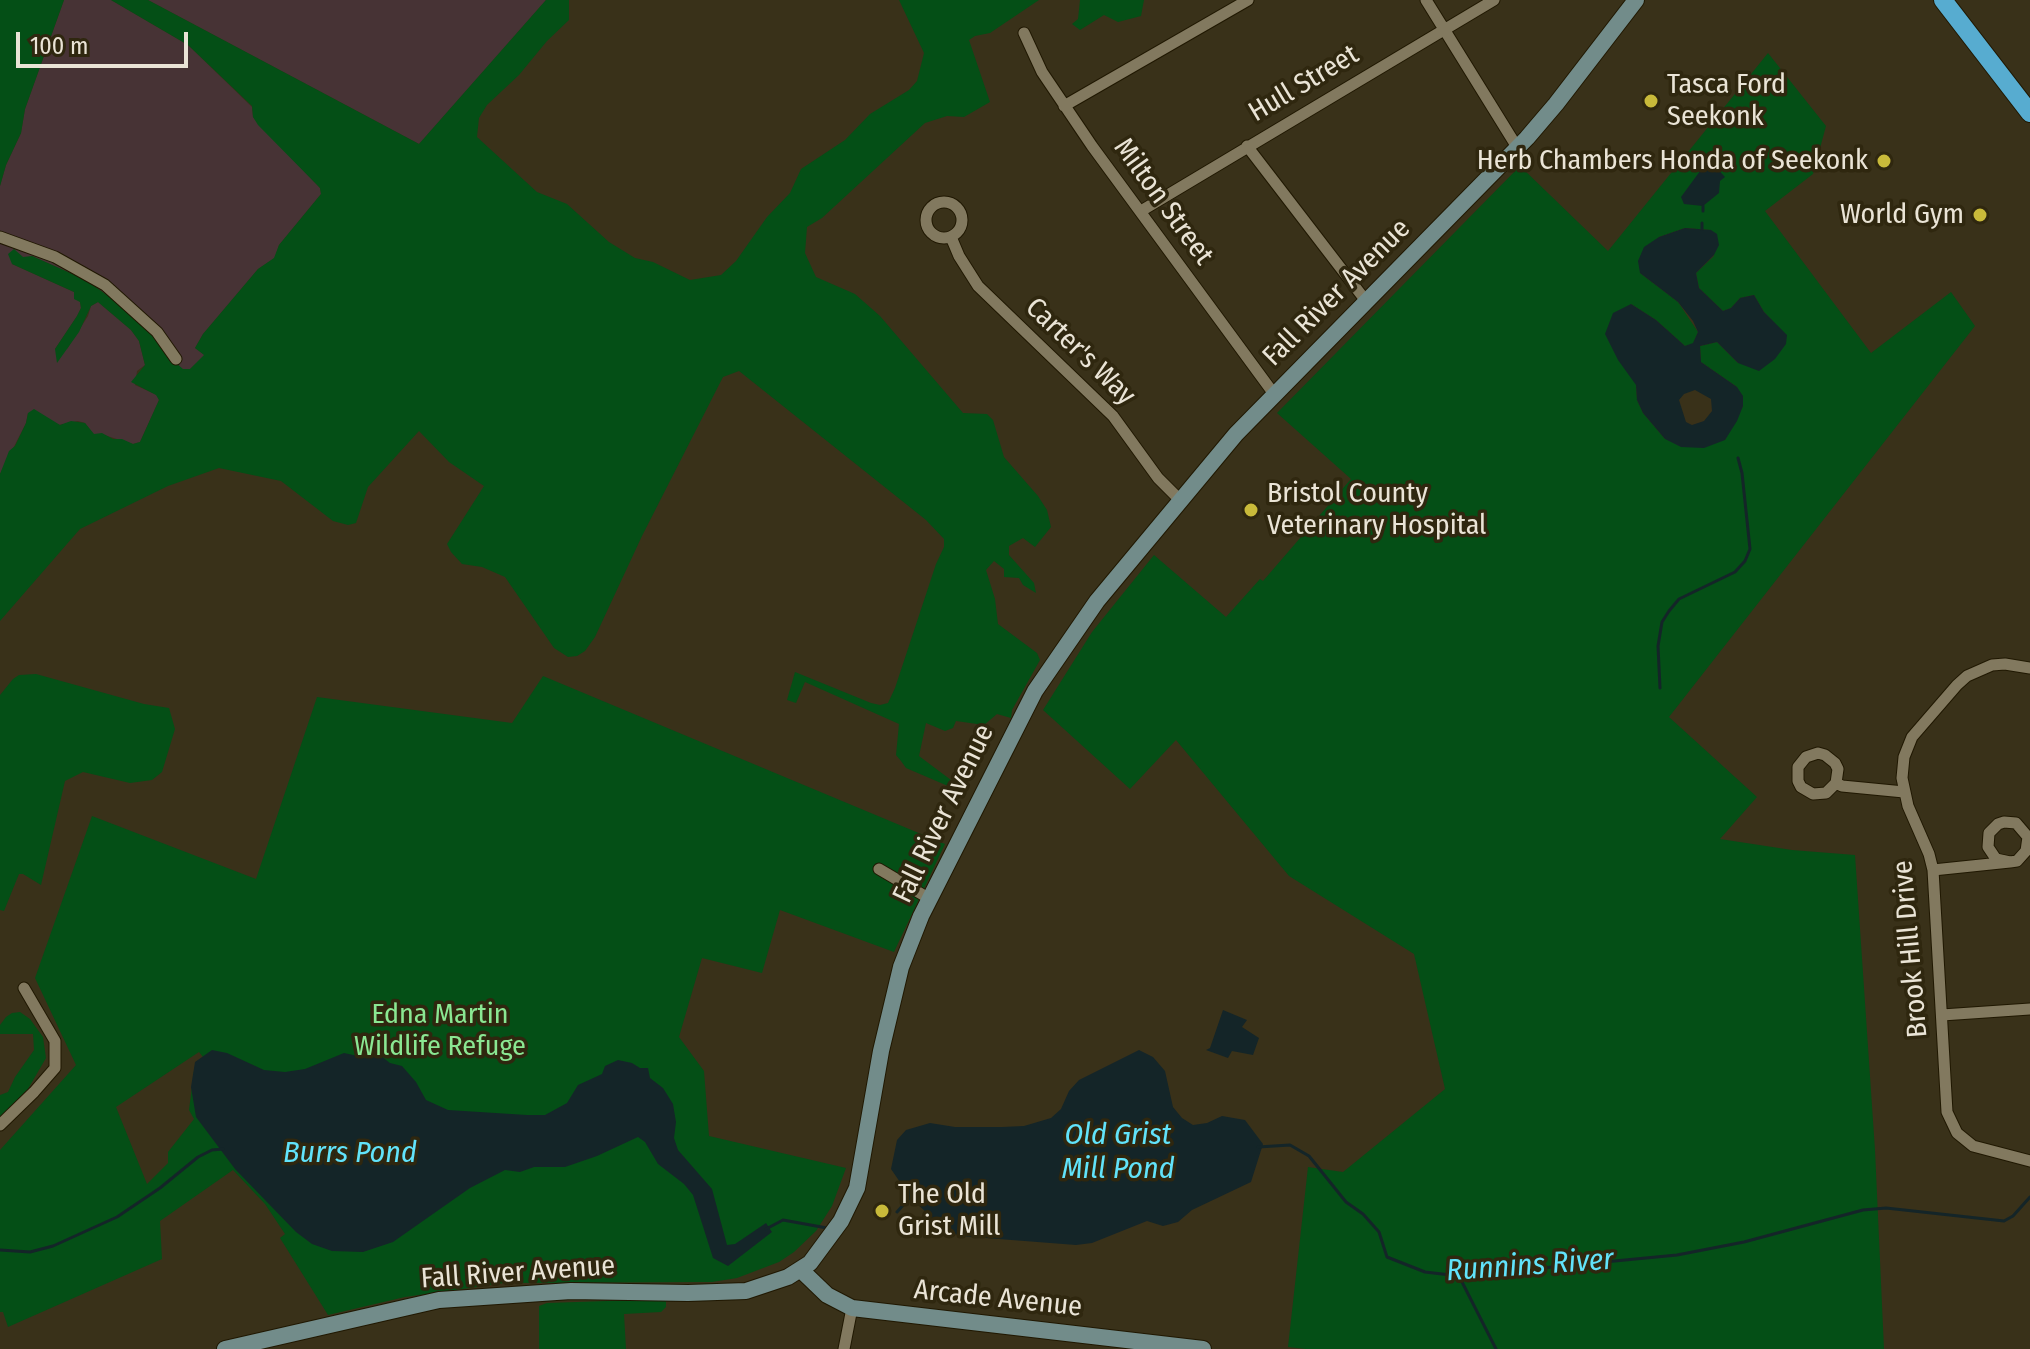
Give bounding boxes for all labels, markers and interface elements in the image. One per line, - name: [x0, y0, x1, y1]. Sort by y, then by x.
- scale bar: [20, 16, 192, 66]
- text: 100 m: [30, 32, 88, 60]
- street label: Hull Street: [1243, 38, 1365, 130]
- place label: Tasca Ford Seekonk: [1667, 68, 1786, 134]
- marker: Tasca Ford Seekonk: [1642, 92, 1660, 110]
- street label: Milton Street: [1106, 132, 1220, 272]
- place label: Herb Chambers Honda of Seekonk: [1477, 144, 1868, 178]
- marker: Herb Chambers Honda of Seekonk: [1875, 152, 1893, 170]
- place label: World Gym: [1840, 198, 1964, 232]
- marker: World Gym: [1971, 206, 1989, 224]
- street label: Fall River Avenue: [1256, 212, 1418, 374]
- street label: Carter's Way: [1018, 291, 1142, 413]
- place label: Bristol County Veterinary Hospital: [1267, 477, 1486, 543]
- marker: Bristol County Veterinary Hospital: [1242, 501, 1260, 519]
- street label: Fall River Avenue: [886, 719, 1002, 909]
- street label: Brook Hill Drive: [1887, 859, 1935, 1039]
- park label: Edna Martin Wildlife Refuge: [354, 998, 526, 1064]
- water label: Old Grist Mill Pond: [1061, 1118, 1175, 1188]
- water label: Burrs Pond: [283, 1136, 417, 1172]
- place label: The Old Grist Mill: [898, 1178, 1000, 1244]
- marker: The Old Grist Mill: [873, 1202, 891, 1220]
- water label: Runnins River: [1445, 1242, 1615, 1290]
- street label: Fall River Avenue: [420, 1249, 616, 1297]
- street label: Arcade Avenue: [912, 1273, 1084, 1325]

